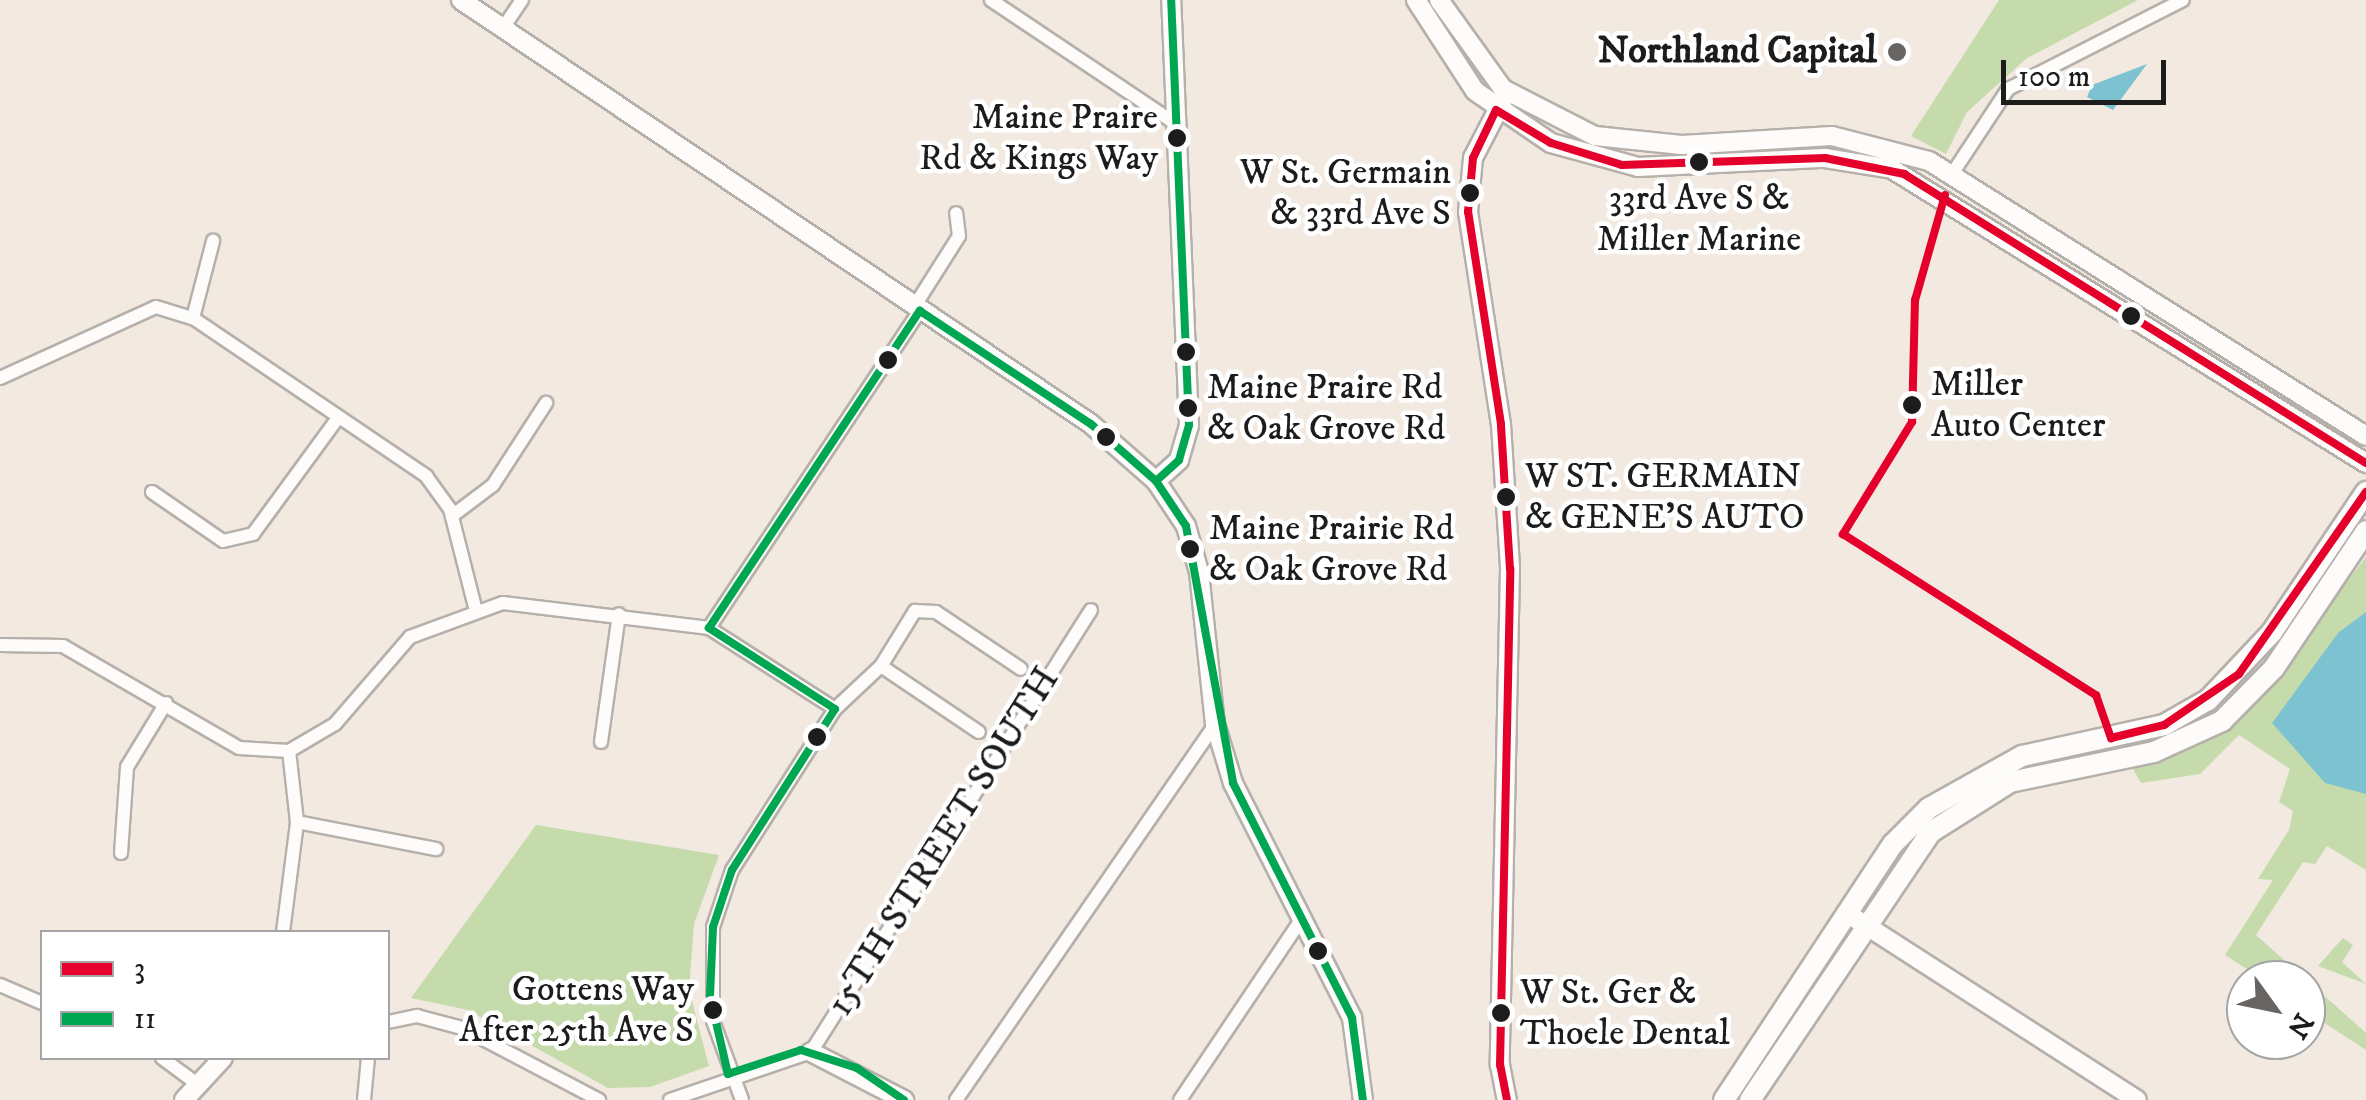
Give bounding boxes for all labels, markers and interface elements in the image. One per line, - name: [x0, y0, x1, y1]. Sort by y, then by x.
- place label: Northland Capital: [1598, 29, 1877, 75]
- scale bar: [2006, 40, 2171, 102]
- marker: Northland Capital: [1886, 41, 1908, 63]
- text: 100 m: [2018, 59, 2090, 96]
- place label: Maine Praire Rd & Kings Way: [919, 95, 1158, 180]
- marker: Maine Praire Rd & Kings Way: [1167, 128, 1187, 148]
- place label: W St. Germain & 33rd Ave S: [1240, 150, 1451, 235]
- marker: 33rd Ave S & Miller Marine: [1689, 152, 1709, 172]
- place label: 33rd Ave S & Miller Marine: [1597, 176, 1801, 261]
- marker: W St. Germain & 33rd Ave S: [1460, 183, 1480, 203]
- unlabelled marker: [2121, 306, 2141, 326]
- unlabelled marker: [1176, 342, 1196, 362]
- unlabelled marker: [878, 350, 898, 370]
- place label: Miller Auto Center: [1931, 362, 2105, 447]
- place label: Maine Praire Rd & Oak Grove Rd: [1207, 365, 1445, 450]
- marker: Miller Auto Center: [1902, 395, 1922, 415]
- marker: Maine Praire Rd & Oak Grove Rd: [1178, 398, 1198, 418]
- unlabelled marker: [1096, 427, 1116, 447]
- place label: W ST. GERMAIN & GENE'S AUTO: [1525, 454, 1804, 539]
- marker: W ST. GERMAIN & GENE'S AUTO: [1496, 487, 1516, 507]
- place label: Maine Prairie Rd & Oak Grove Rd: [1209, 506, 1454, 591]
- marker: Maine Prairie Rd & Oak Grove Rd: [1180, 539, 1200, 559]
- street label: 15TH STREET SOUTH: [818, 659, 1070, 1025]
- unlabelled marker: [807, 727, 827, 747]
- legend: [40, 930, 390, 1060]
- unlabelled marker: [1308, 941, 1328, 961]
- text: 3: [134, 951, 145, 988]
- north arrow: [2226, 960, 2326, 1060]
- place label: Gottens Way After 25th Ave S: [459, 967, 694, 1052]
- place label: W St. Ger & Thoele Dental: [1520, 970, 1730, 1055]
- marker: Gottens Way After 25th Ave S: [703, 1000, 723, 1020]
- text: 11: [134, 1001, 156, 1038]
- marker: W St. Ger & Thoele Dental: [1491, 1003, 1511, 1023]
- text: N: [2279, 1006, 2321, 1045]

